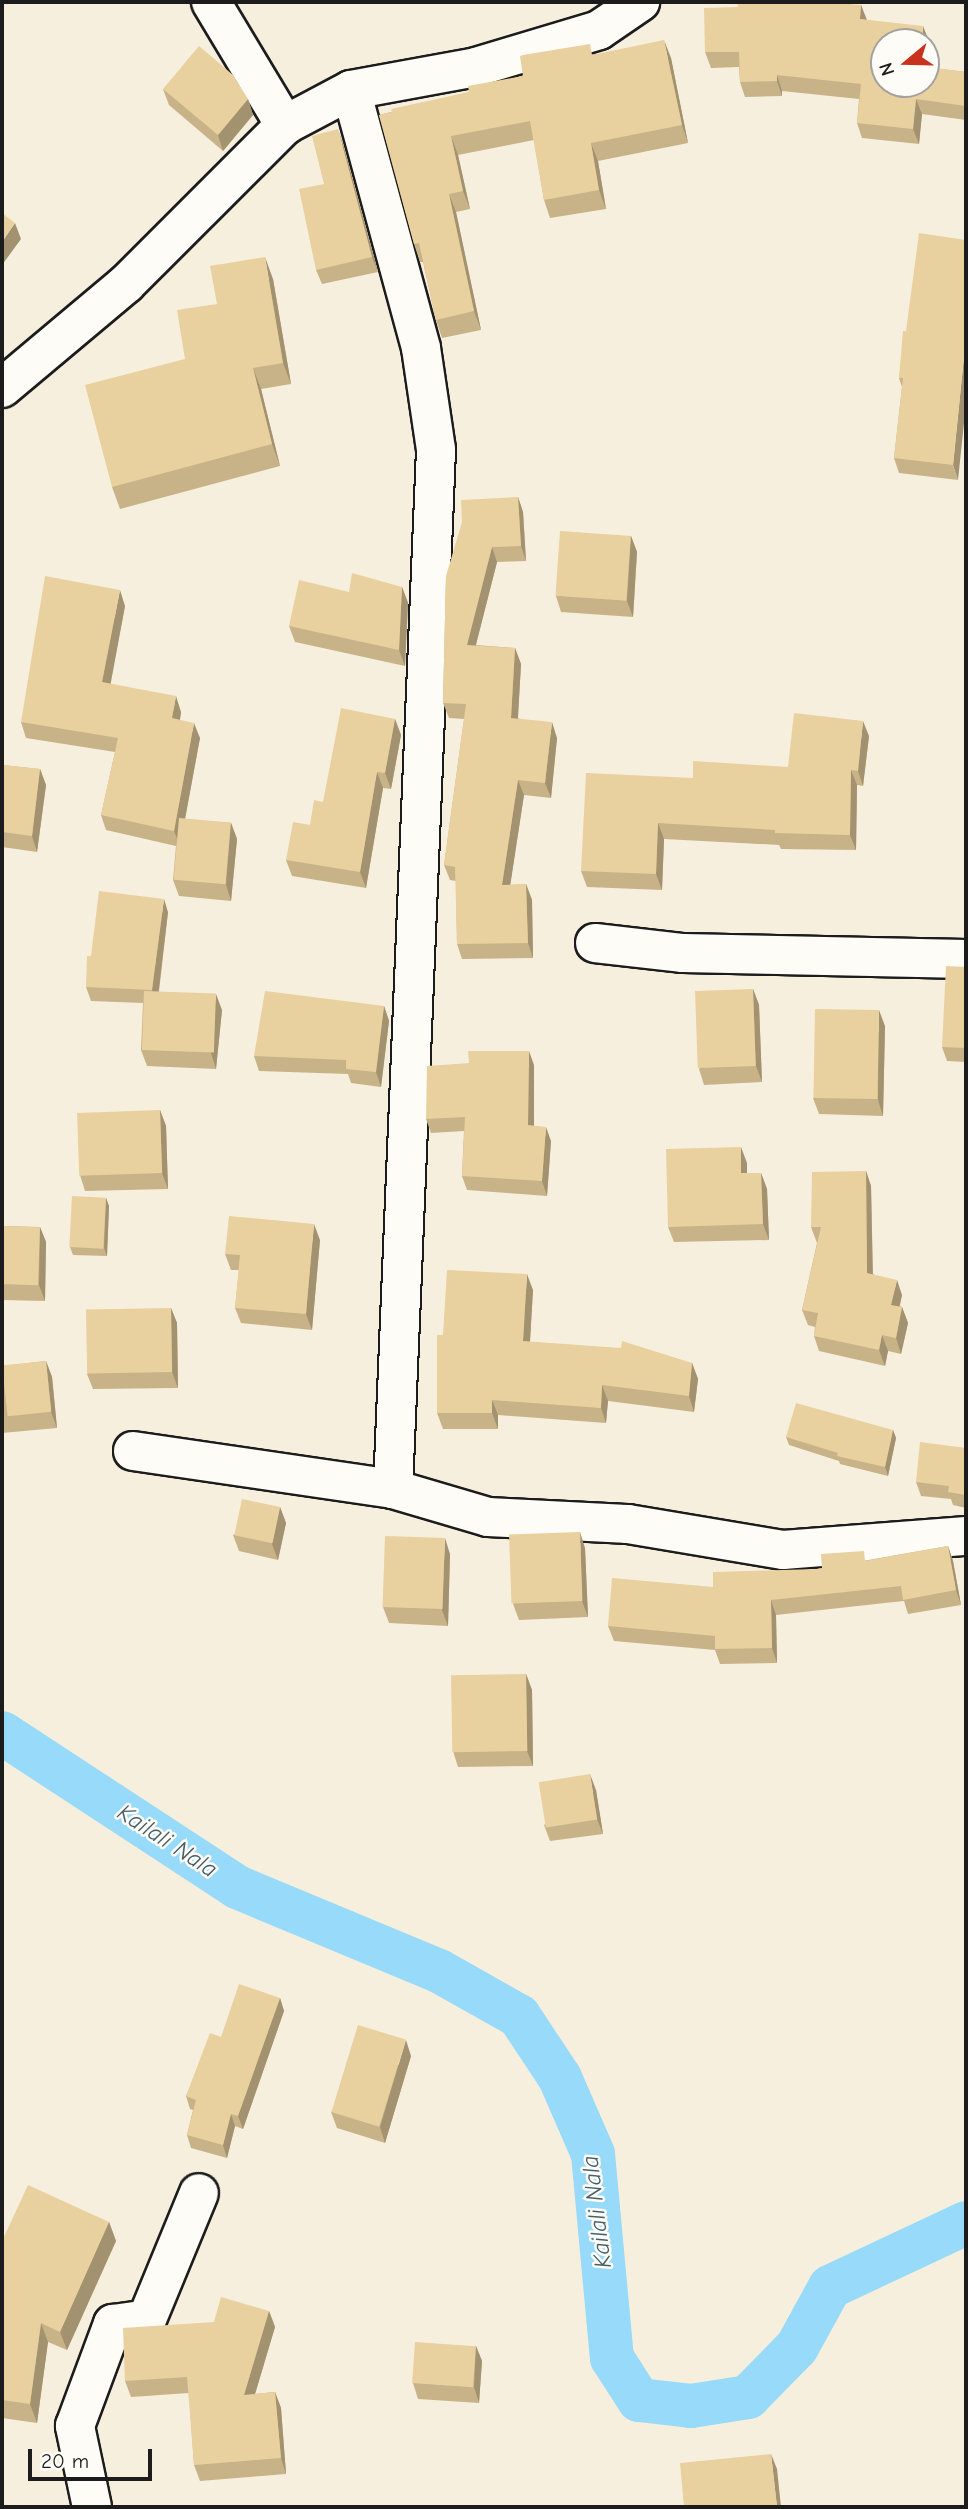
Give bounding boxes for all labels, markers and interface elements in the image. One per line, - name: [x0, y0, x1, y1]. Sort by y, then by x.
- north arrow: [870, 28, 940, 98]
- text: N: [875, 60, 899, 79]
- water label: Kailali Nala: [112, 1798, 222, 1884]
- water label: Kailali Nala: [576, 2154, 618, 2270]
- scale bar: [32, 2436, 156, 2480]
- text: 20 m: [41, 2449, 89, 2473]

